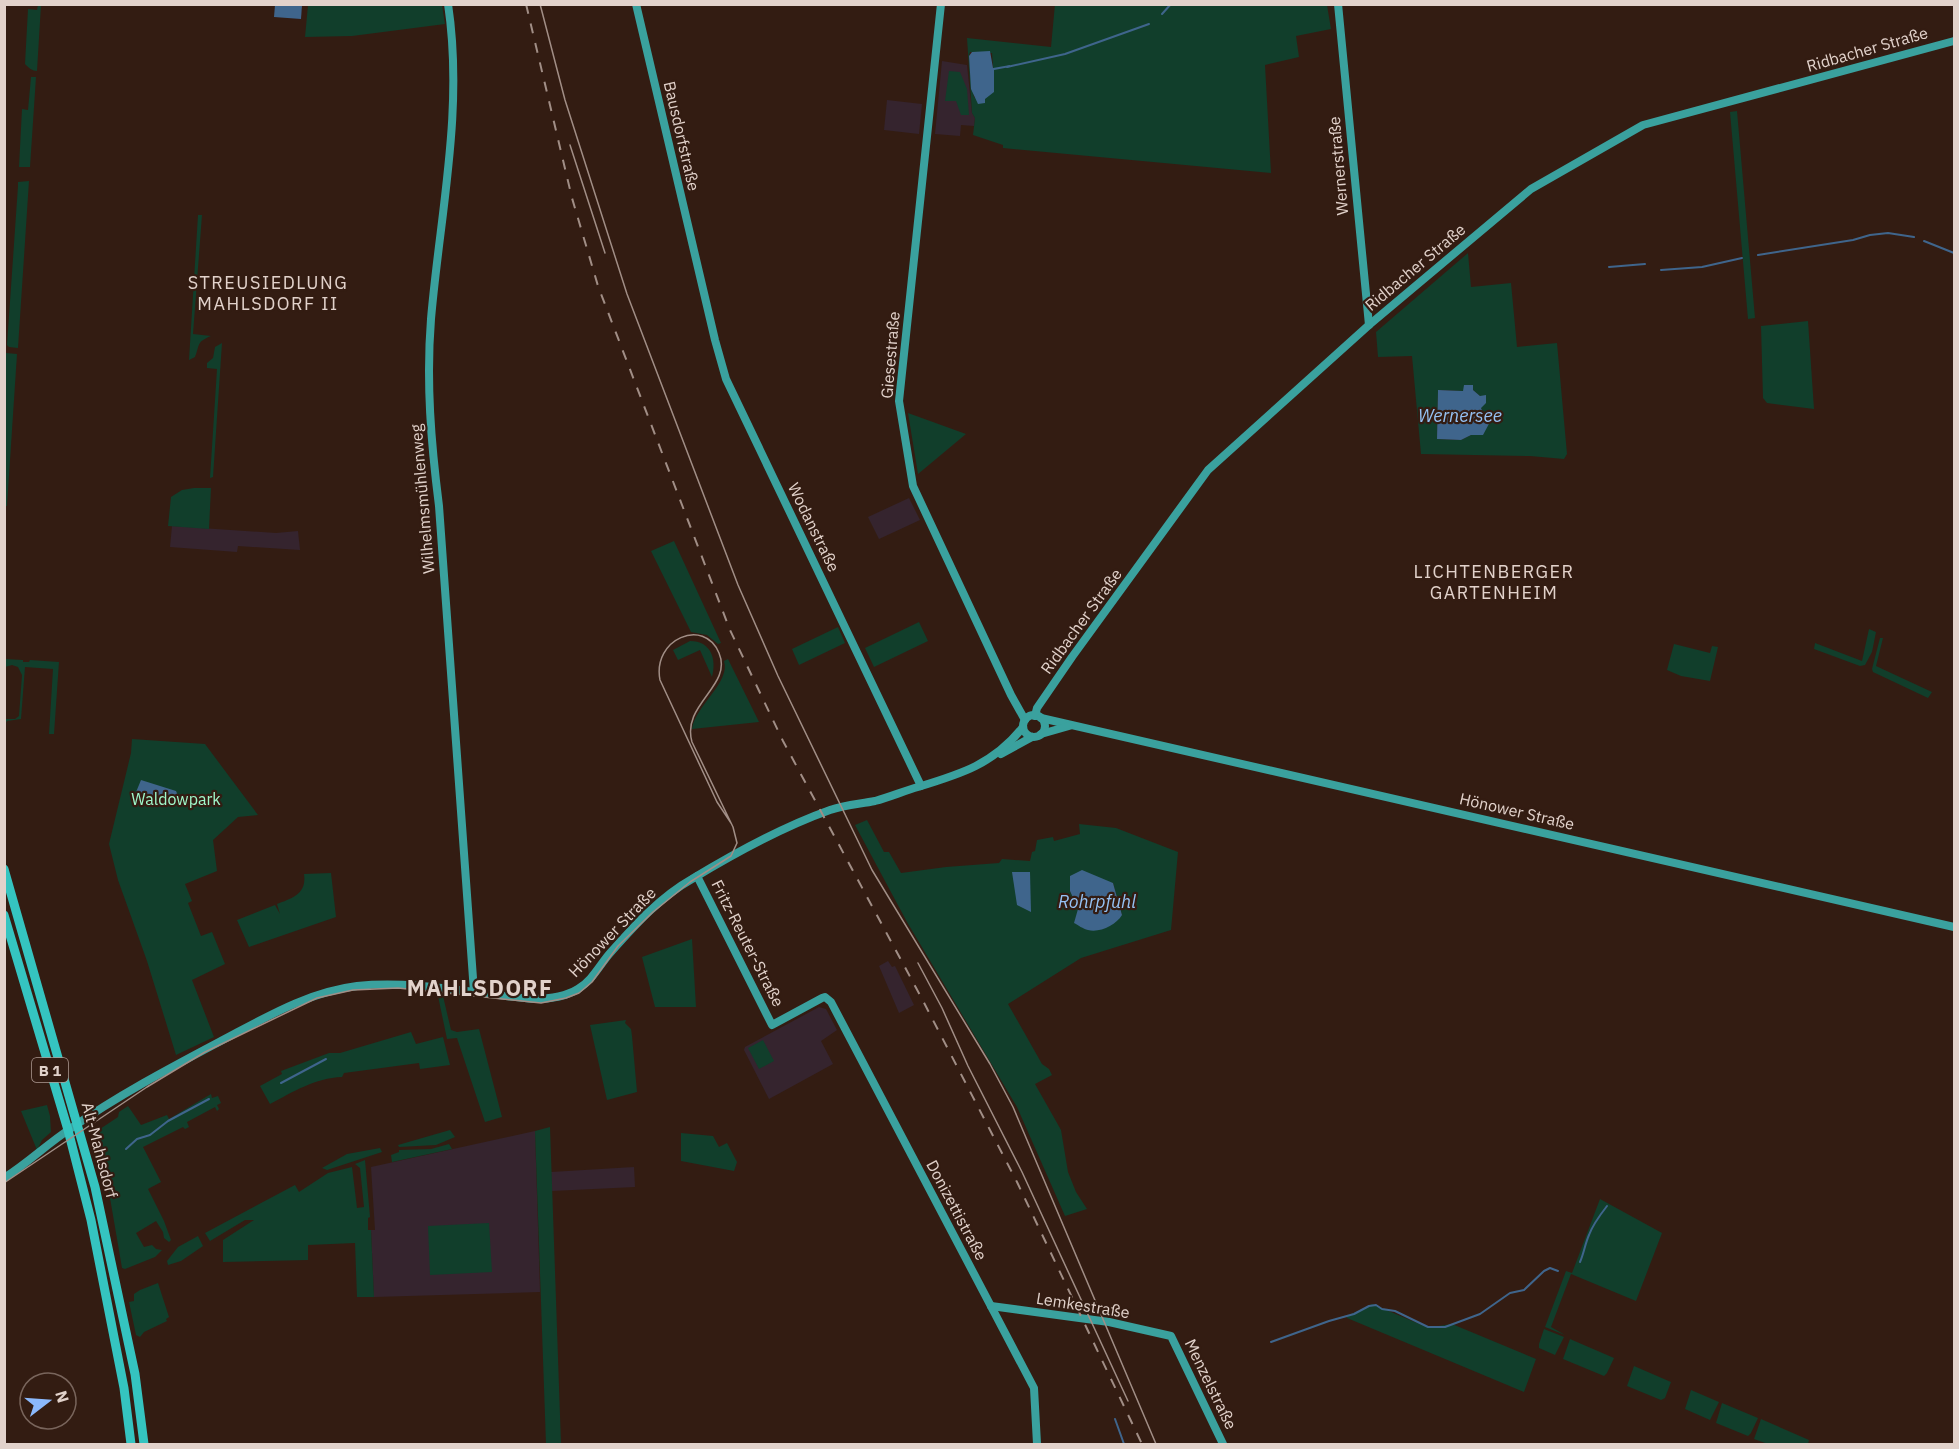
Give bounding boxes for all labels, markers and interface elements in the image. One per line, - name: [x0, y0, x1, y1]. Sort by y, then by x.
- street label: Ridbacher Straße: [1804, 22, 1930, 76]
- street label: Bausdorfstraße: [660, 79, 704, 193]
- street label: Wernerstraße: [1324, 116, 1352, 216]
- street label: Ridbacher Straße: [1361, 219, 1470, 315]
- district label: STREUSIEDLUNG MAHLSDORF II: [188, 271, 348, 315]
- street label: Giesestraße: [876, 311, 904, 399]
- water label: Wernersee: [1418, 404, 1502, 427]
- street label: Wilhelmsmühlenweg: [405, 423, 439, 575]
- street label: Wodanstraße: [784, 479, 844, 575]
- district label: LICHTENBERGER GARTENHEIM: [1413, 560, 1575, 604]
- street label: Ridbacher Straße: [1036, 564, 1126, 678]
- street label: Hönower Straße: [1458, 788, 1577, 834]
- park label: Waldowpark: [131, 789, 221, 809]
- street label: Fritz-Reuter-Straße: [707, 876, 789, 1010]
- street label: Hönower Straße: [564, 883, 660, 981]
- water label: Rohrpfuhl: [1058, 890, 1136, 913]
- district label: MAHLSDORF: [407, 973, 553, 1002]
- road number: B 1: [32, 1058, 68, 1082]
- street label: Alt-Mahlsdorf: [78, 1100, 122, 1200]
- street label: Donizettistraße: [922, 1156, 992, 1264]
- street label: Lemkestraße: [1035, 1288, 1131, 1322]
- street label: Menzelstraße: [1181, 1336, 1242, 1433]
- north arrow: [18, 1371, 78, 1431]
- text: N: [51, 1388, 74, 1405]

